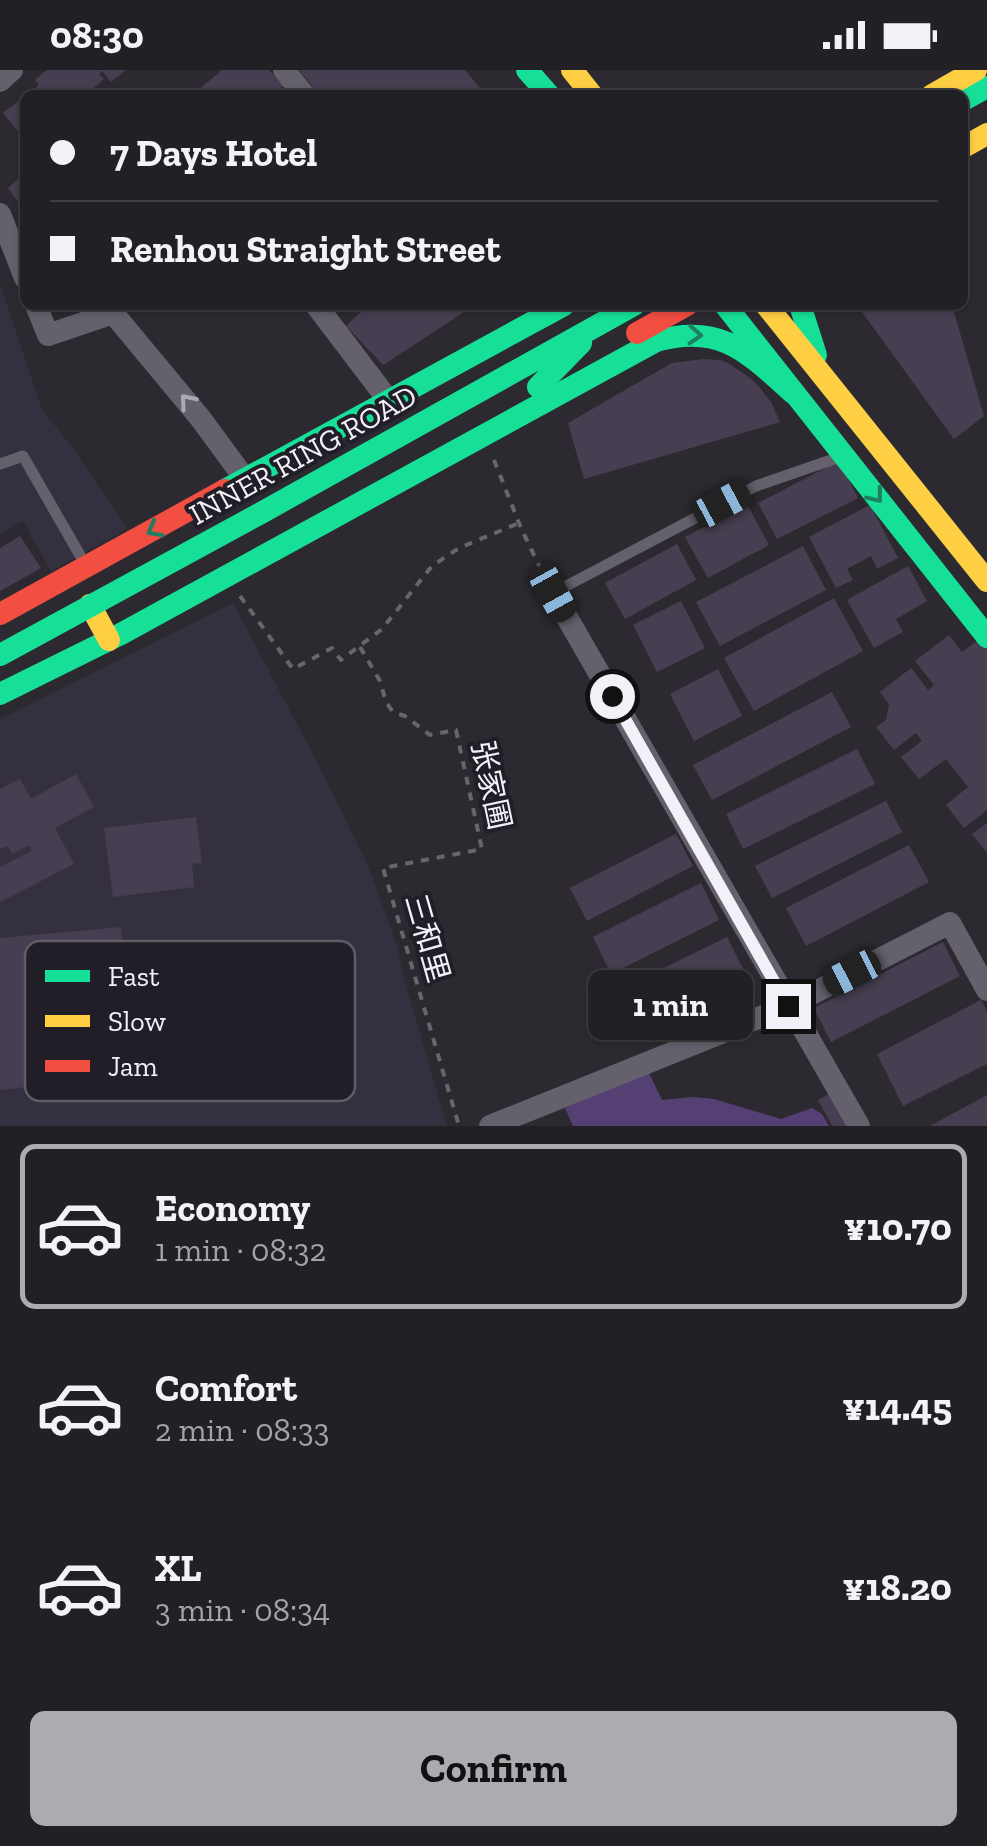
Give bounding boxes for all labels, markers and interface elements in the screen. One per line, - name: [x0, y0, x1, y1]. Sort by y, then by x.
- text: 08:30: [50, 12, 144, 58]
- text: 7 Days Hotel: [110, 130, 317, 176]
- text: Renhou Straight Street: [110, 226, 501, 272]
- one-way arrow: [687, 324, 703, 345]
- street label: INNER RING ROAD: [183, 378, 423, 532]
- one-way arrow: [181, 395, 199, 413]
- car: [688, 477, 756, 531]
- one-way arrow: [864, 485, 882, 503]
- one-way arrow: [147, 518, 165, 537]
- car: [525, 559, 581, 627]
- route start: [590, 674, 635, 719]
- street label: 张家圃: [464, 737, 518, 833]
- street label: 三和里: [397, 890, 457, 986]
- legend: [25, 941, 355, 1101]
- car: [818, 946, 886, 1000]
- text: Fast: [108, 960, 160, 993]
- callout: 1 min: [588, 971, 753, 1041]
- route end: [766, 984, 811, 1029]
- text: 1 min: [633, 986, 708, 1024]
- text: Slow: [108, 1005, 166, 1038]
- text: Jam: [108, 1050, 158, 1083]
- icon: car: [35, 1182, 125, 1272]
- text: Economy: [155, 1185, 310, 1231]
- text: ¥10.70: [844, 1204, 952, 1250]
- text: 1 min · 08:32: [155, 1231, 326, 1269]
- icon: car: [35, 1362, 125, 1452]
- text: Comfort: [155, 1365, 297, 1411]
- text: ¥14.45: [842, 1384, 952, 1430]
- text: 2 min · 08:33: [155, 1411, 329, 1449]
- icon: car: [35, 1542, 125, 1632]
- text: XL: [155, 1545, 202, 1591]
- text: ¥18.20: [843, 1564, 952, 1610]
- text: 3 min · 08:34: [155, 1591, 330, 1629]
- button: Confirm: [30, 1711, 957, 1826]

